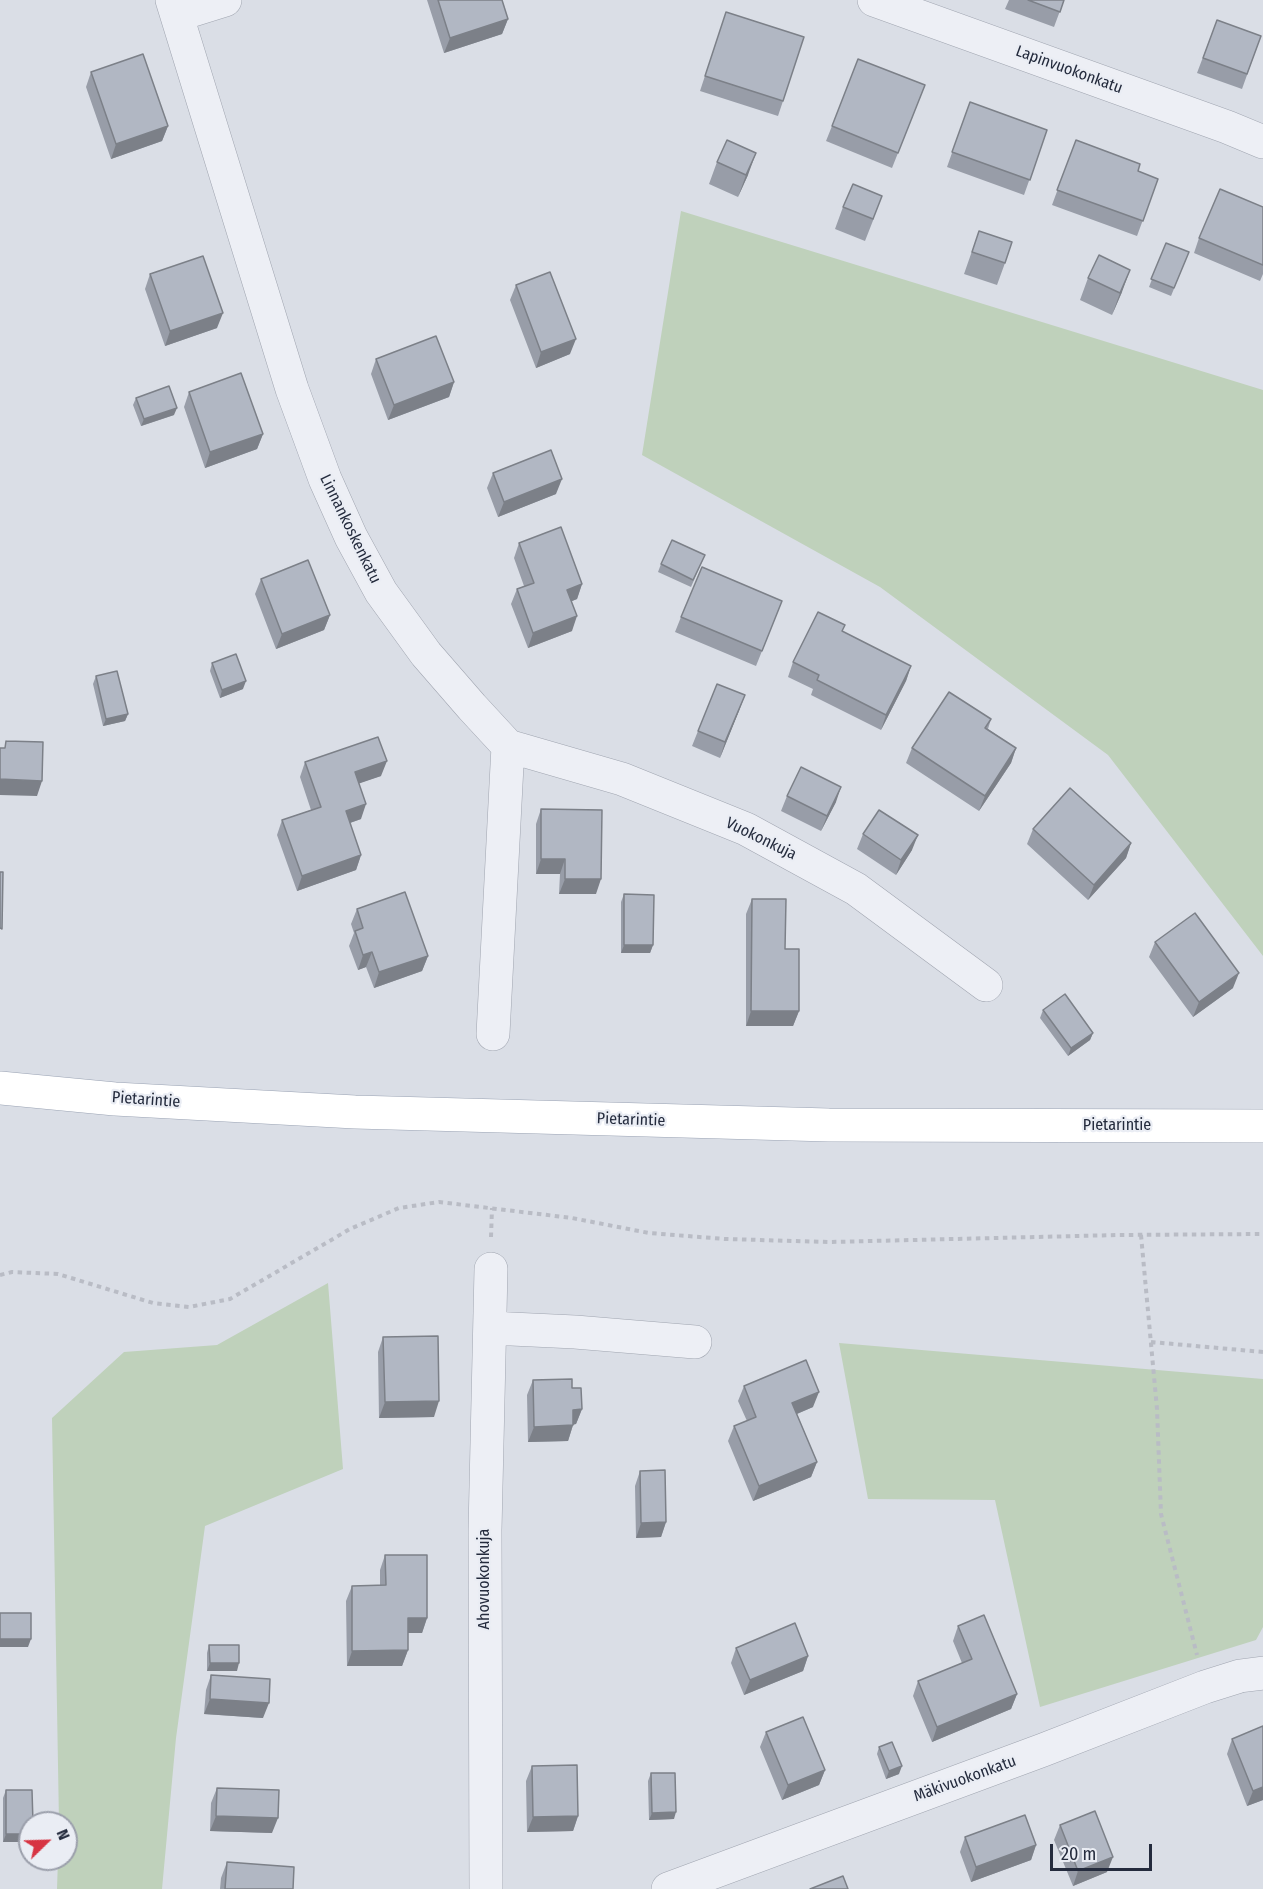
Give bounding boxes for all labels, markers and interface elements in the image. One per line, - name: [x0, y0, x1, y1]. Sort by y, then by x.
- street label: Lapinvuokonkatu: [1013, 42, 1125, 98]
- street label: Linnankoskenkatu: [315, 471, 385, 587]
- street label: Vuokonkuja: [722, 814, 800, 864]
- street label: Pietarintie: [111, 1088, 181, 1112]
- street label: Pietarintie: [596, 1109, 666, 1131]
- street label: Pietarintie: [1083, 1116, 1151, 1136]
- street label: Ahovuokonkuja: [475, 1529, 495, 1629]
- street label: Mäkivuokonkatu: [911, 1752, 1019, 1806]
- north arrow: [18, 1811, 78, 1871]
- text: N: [53, 1826, 74, 1843]
- scale bar: [1053, 1832, 1155, 1870]
- text: 20 m: [1061, 1843, 1096, 1865]

